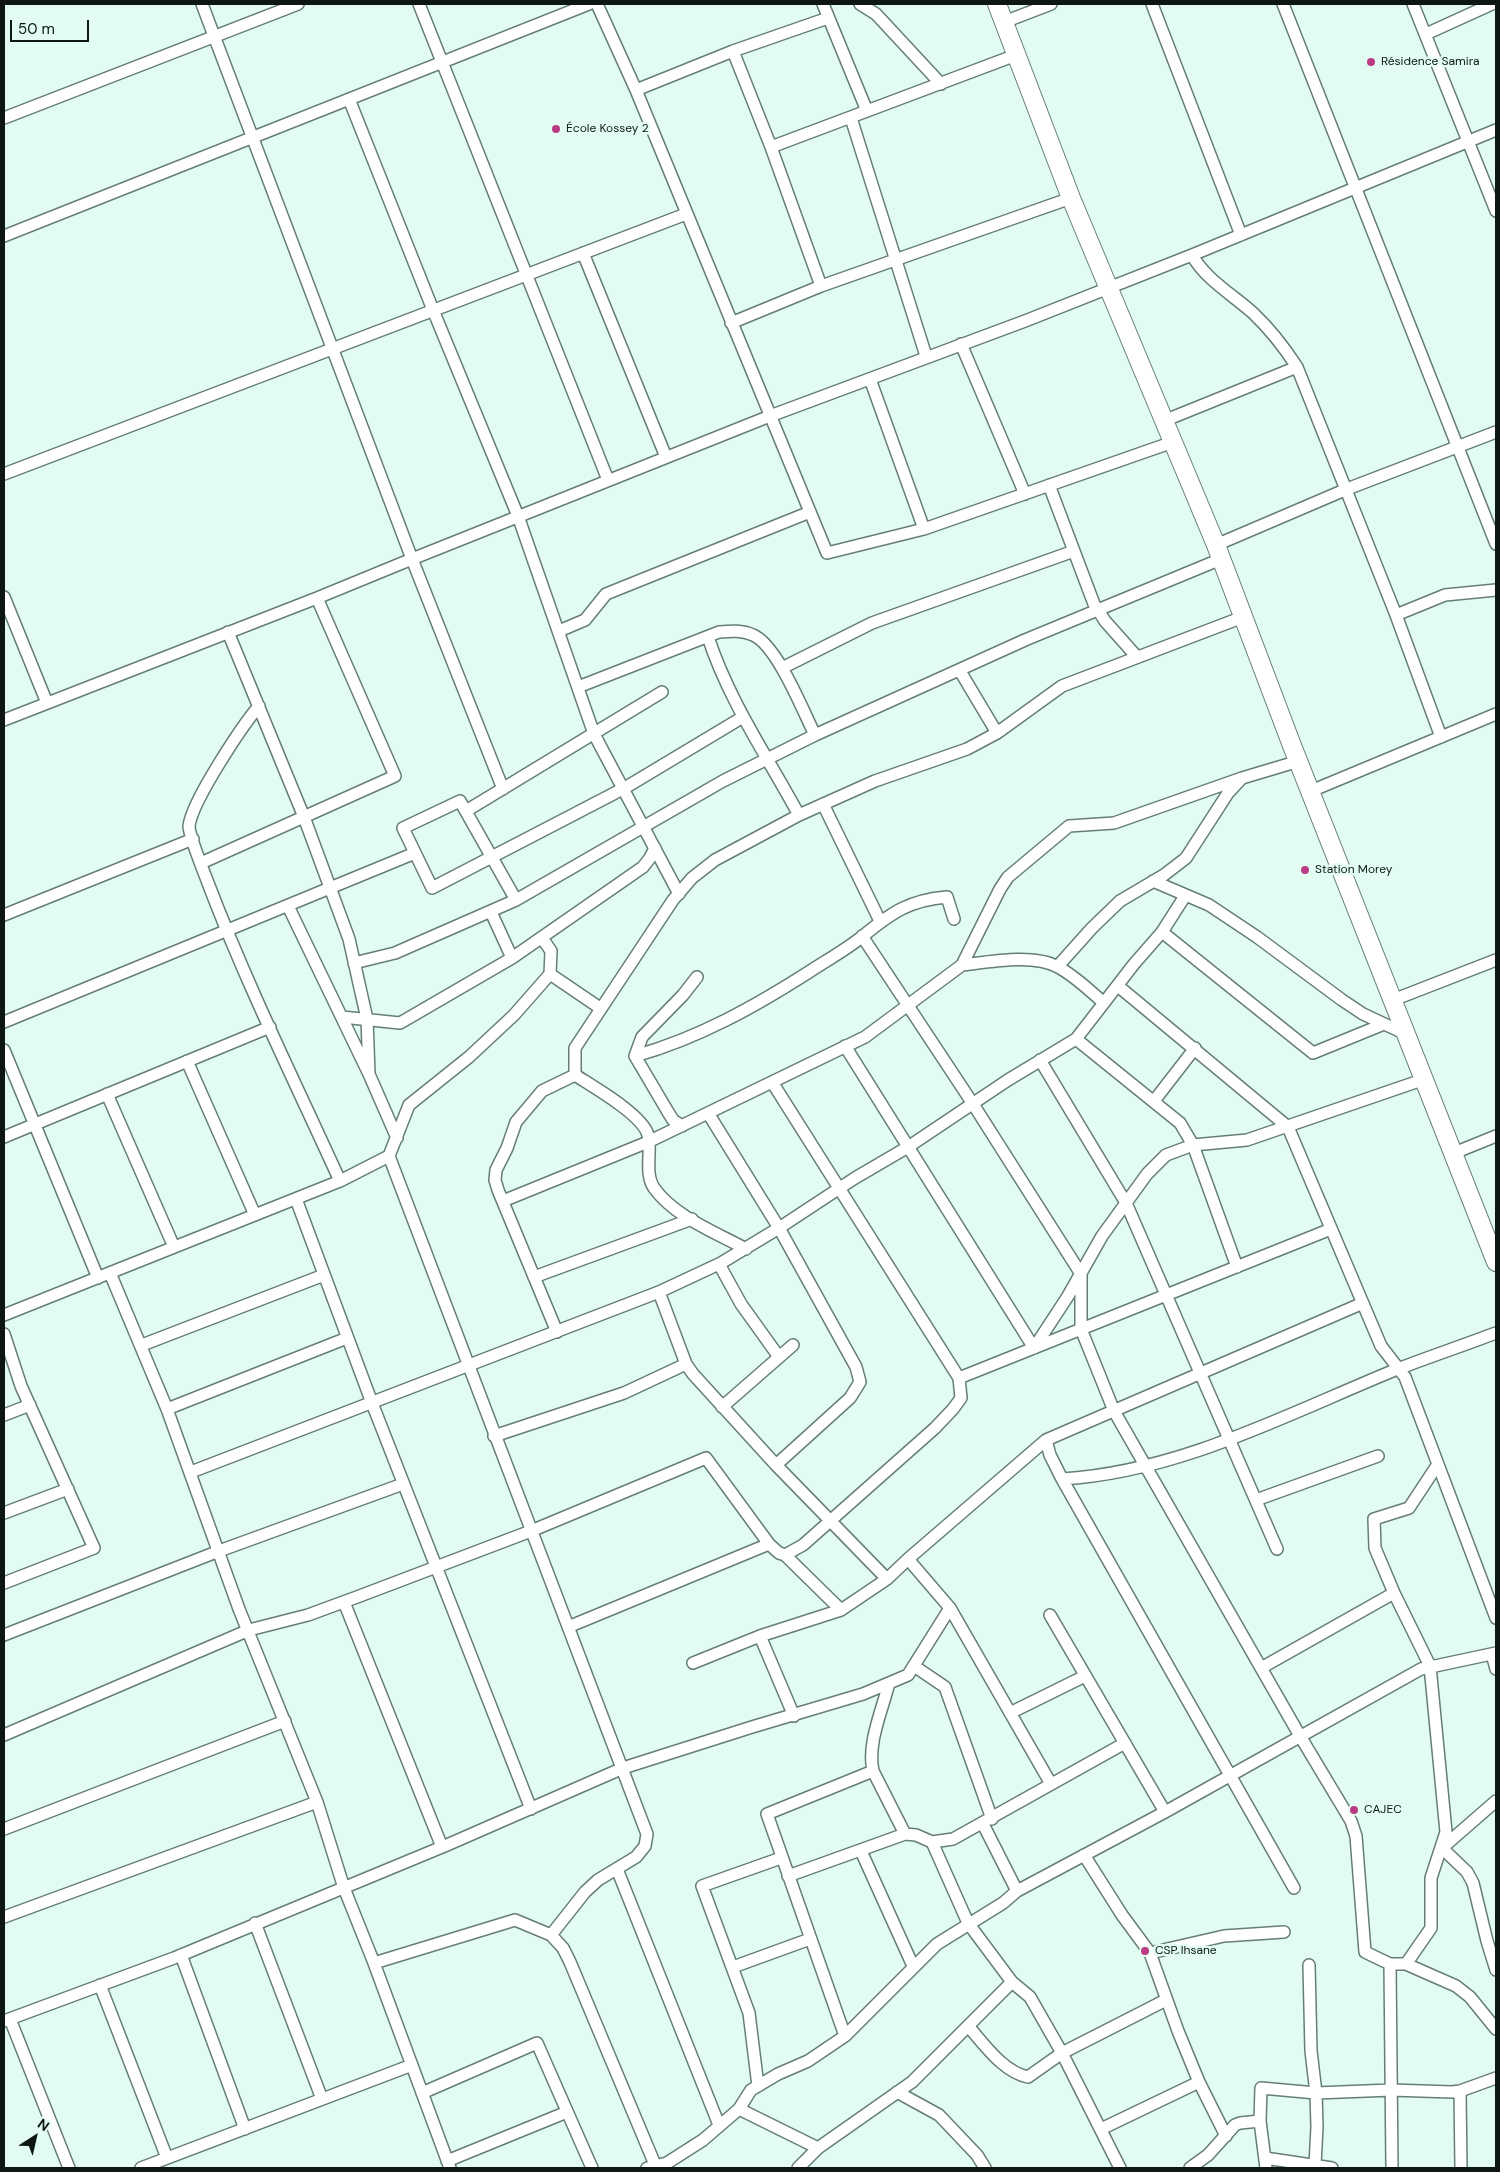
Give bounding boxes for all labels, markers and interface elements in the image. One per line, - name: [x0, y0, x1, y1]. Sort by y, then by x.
- scale bar: [12, 10, 91, 42]
- text: 50 m: [18, 19, 55, 39]
- place label: Résidence Samira: [1381, 55, 1480, 69]
- marker: Résidence Samira: [1365, 56, 1377, 68]
- place label: École Kossey 2: [566, 122, 649, 136]
- marker: École Kossey 2: [550, 123, 562, 135]
- place label: Station Morey: [1315, 863, 1392, 877]
- marker: Station Morey: [1299, 864, 1311, 876]
- place label: CAJEC: [1364, 1803, 1402, 1817]
- marker: CAJEC: [1348, 1804, 1360, 1816]
- place label: CSP Ihsane: [1155, 1944, 1217, 1958]
- marker: CSP Ihsane: [1139, 1945, 1151, 1957]
- north arrow: [10, 2112, 60, 2162]
- text: N: [34, 2114, 53, 2135]

